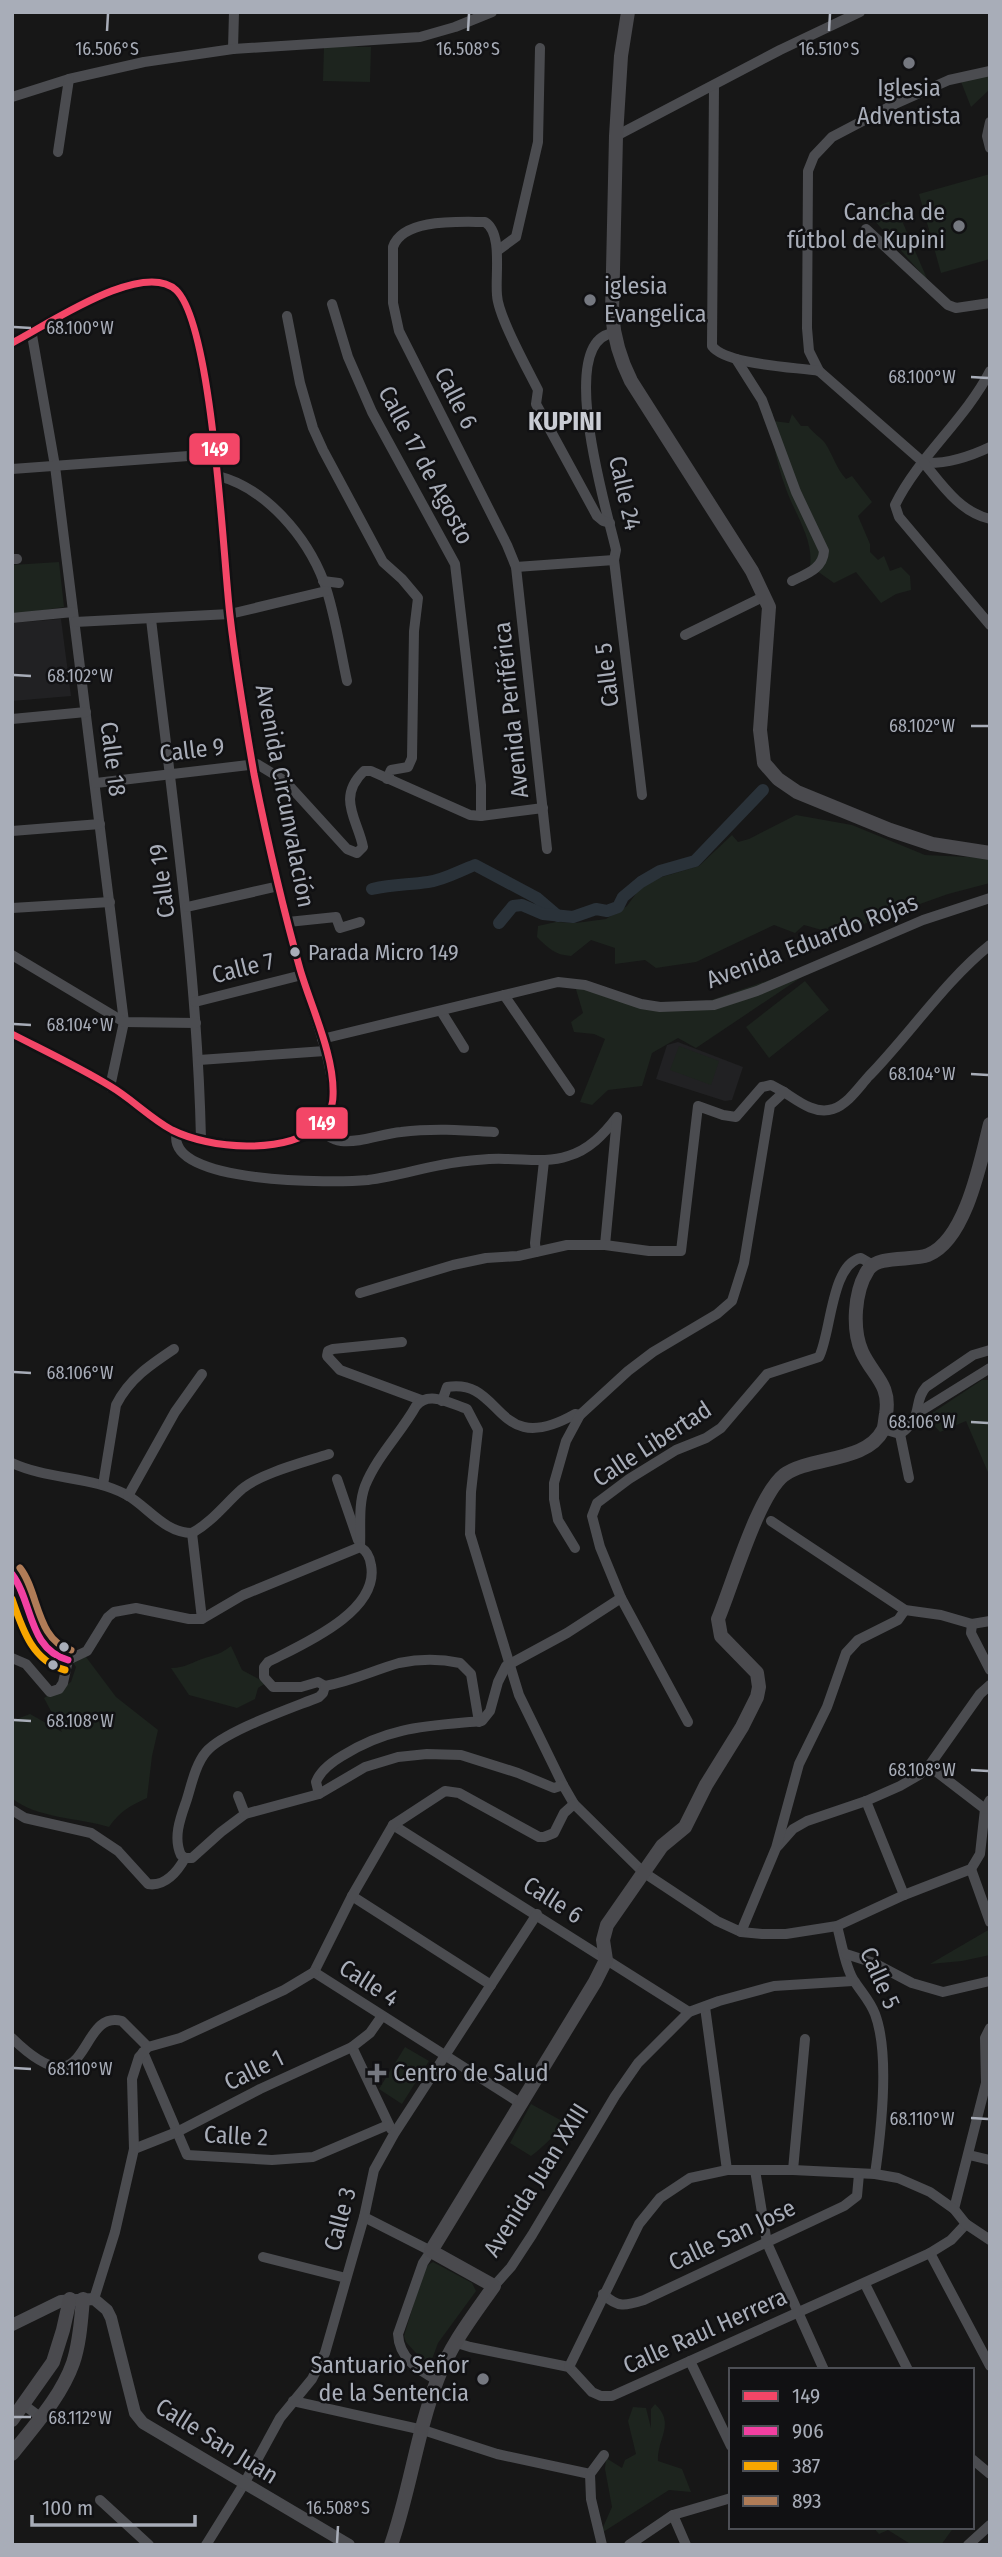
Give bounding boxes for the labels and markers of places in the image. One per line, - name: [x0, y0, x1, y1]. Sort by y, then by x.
- marker: Iglesia Adventista: [901, 55, 917, 71]
- place label: Iglesia Adventista: [857, 74, 961, 130]
- place label: Cancha de fútbol de Kupini: [787, 198, 945, 254]
- marker: Cancha de fútbol de Kupini: [951, 218, 967, 234]
- place label: iglesia Evangelica: [604, 272, 706, 328]
- marker: iglesia Evangelica: [582, 292, 598, 308]
- place label: Parada Micro 149: [308, 939, 459, 966]
- marker: Parada Micro 149: [288, 945, 302, 959]
- unlabelled marker: [57, 1640, 71, 1654]
- unlabelled marker: [46, 1658, 60, 1672]
- place label: Centro de Salud: [393, 2059, 549, 2087]
- marker: Centro de Salud: [367, 2063, 387, 2083]
- place label: Santuario Señor de la Sentencia: [310, 2351, 470, 2407]
- marker: Santuario Señor de la Sentencia: [475, 2371, 491, 2387]

